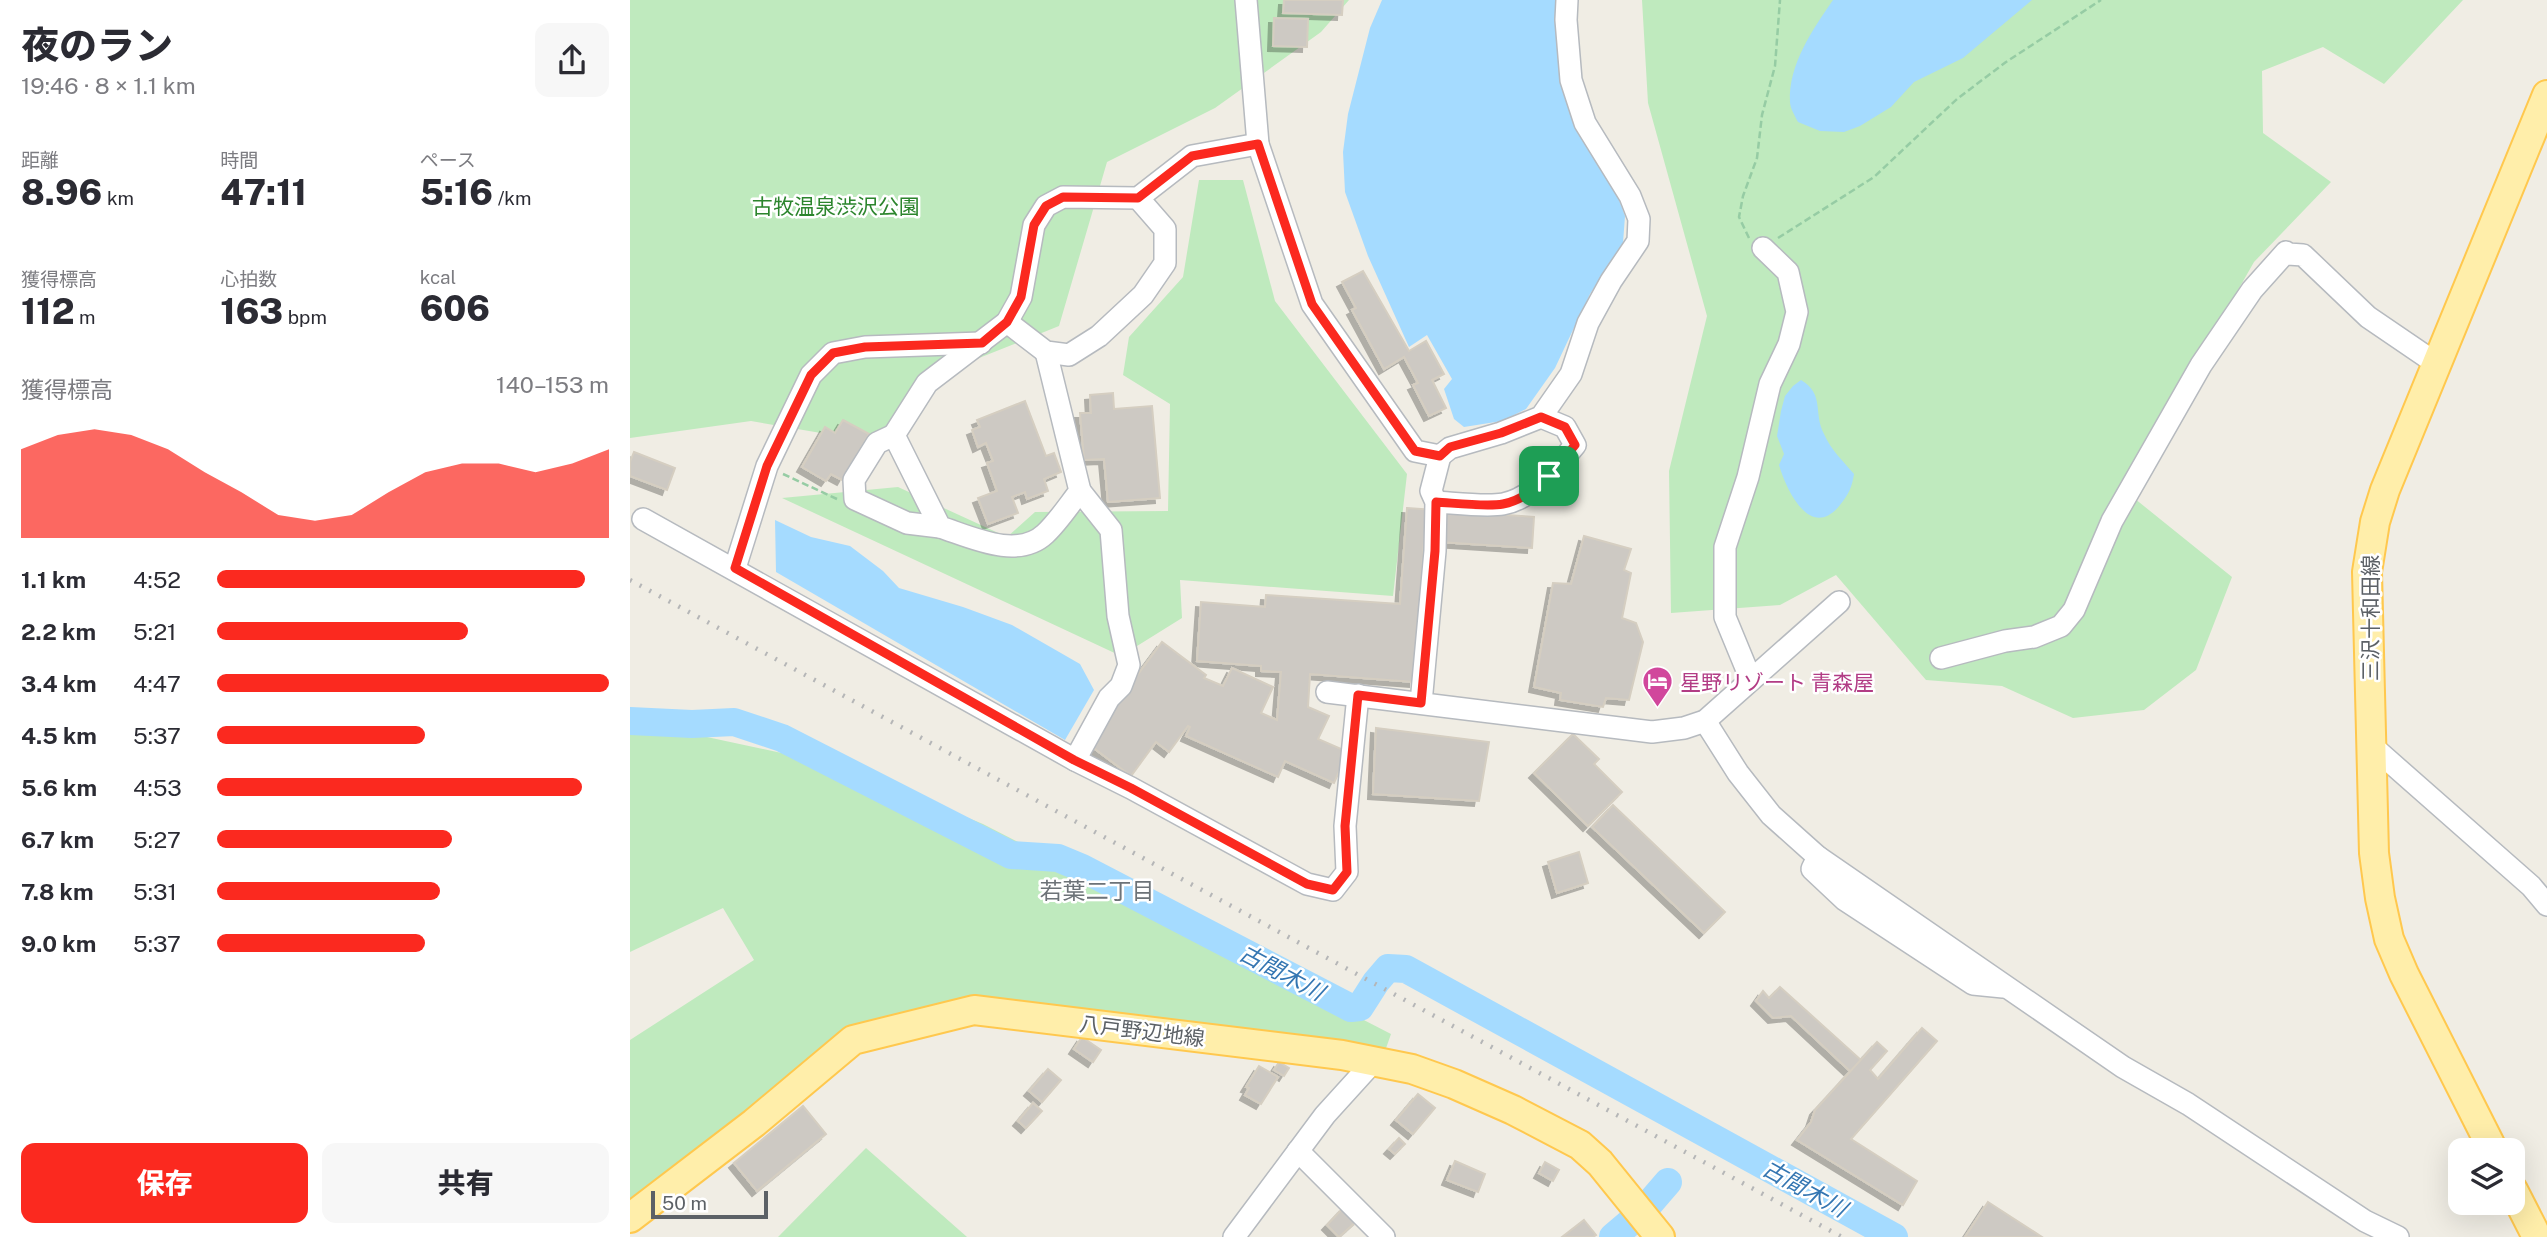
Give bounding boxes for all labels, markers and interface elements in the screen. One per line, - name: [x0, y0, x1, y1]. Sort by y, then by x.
- text: 夜のラン: [21, 23, 173, 68]
- button: share: [535, 23, 609, 97]
- text: 19:46 · 8 × 1.1 km: [21, 72, 196, 99]
- text: 距離: [21, 149, 59, 171]
- text: 時間: [220, 149, 258, 171]
- text: ペース: [420, 149, 476, 171]
- text: 8.96: [21, 172, 102, 213]
- text: 47:11: [220, 172, 307, 213]
- text: 5:16: [420, 172, 493, 213]
- text: km: [102, 187, 134, 209]
- text: /km: [493, 187, 531, 209]
- park label: 古牧温泉渋沢公園: [752, 194, 920, 219]
- text: kcal: [420, 266, 456, 288]
- text: 獲得標高: [21, 268, 97, 290]
- text: 心拍数: [220, 268, 277, 290]
- text: 606: [420, 288, 490, 329]
- text: 112: [21, 291, 75, 332]
- text: 163: [220, 291, 283, 332]
- text: m: [75, 306, 96, 328]
- text: bpm: [283, 306, 327, 328]
- text: 140–153 m: [496, 371, 609, 398]
- text: 獲得標高: [21, 376, 113, 403]
- pin: [1519, 446, 1579, 506]
- icon: arrive: [1530, 457, 1568, 495]
- street label: 三沢十和田線: [2358, 555, 2383, 681]
- text: 1.1 km: [21, 566, 86, 593]
- text: 4:52: [133, 566, 181, 593]
- text: 2.2 km: [21, 618, 96, 645]
- text: 5:21: [133, 618, 176, 645]
- hotel icon: 星野リゾート 青森屋: [1640, 665, 1674, 709]
- text: 3.4 km: [21, 670, 97, 697]
- text: 4:47: [133, 670, 181, 697]
- place label: 星野リゾート 青森屋: [1680, 670, 1874, 695]
- text: 4.5 km: [21, 722, 97, 749]
- text: 5:37: [133, 722, 181, 749]
- text: 5.6 km: [21, 774, 97, 801]
- text: 4:53: [133, 774, 182, 801]
- text: 6.7 km: [21, 826, 94, 853]
- text: 5:27: [133, 826, 181, 853]
- district label: 若葉二丁目: [1040, 877, 1155, 904]
- text: 7.8 km: [21, 878, 94, 905]
- text: 5:31: [133, 878, 177, 905]
- text: 9.0 km: [21, 930, 96, 957]
- text: 5:37: [133, 930, 181, 957]
- water label: 古間木川: [1235, 938, 1332, 1007]
- street label: 八戸野辺地線: [1078, 1011, 1206, 1051]
- map controls: [2448, 1138, 2525, 1215]
- button: layers: [2448, 1138, 2525, 1215]
- button: 保存: [21, 1143, 308, 1223]
- button: 共有: [322, 1143, 609, 1223]
- water label: 古間木川: [1758, 1154, 1854, 1224]
- scale bar: [651, 1188, 768, 1220]
- text: 50 m: [662, 1192, 707, 1214]

